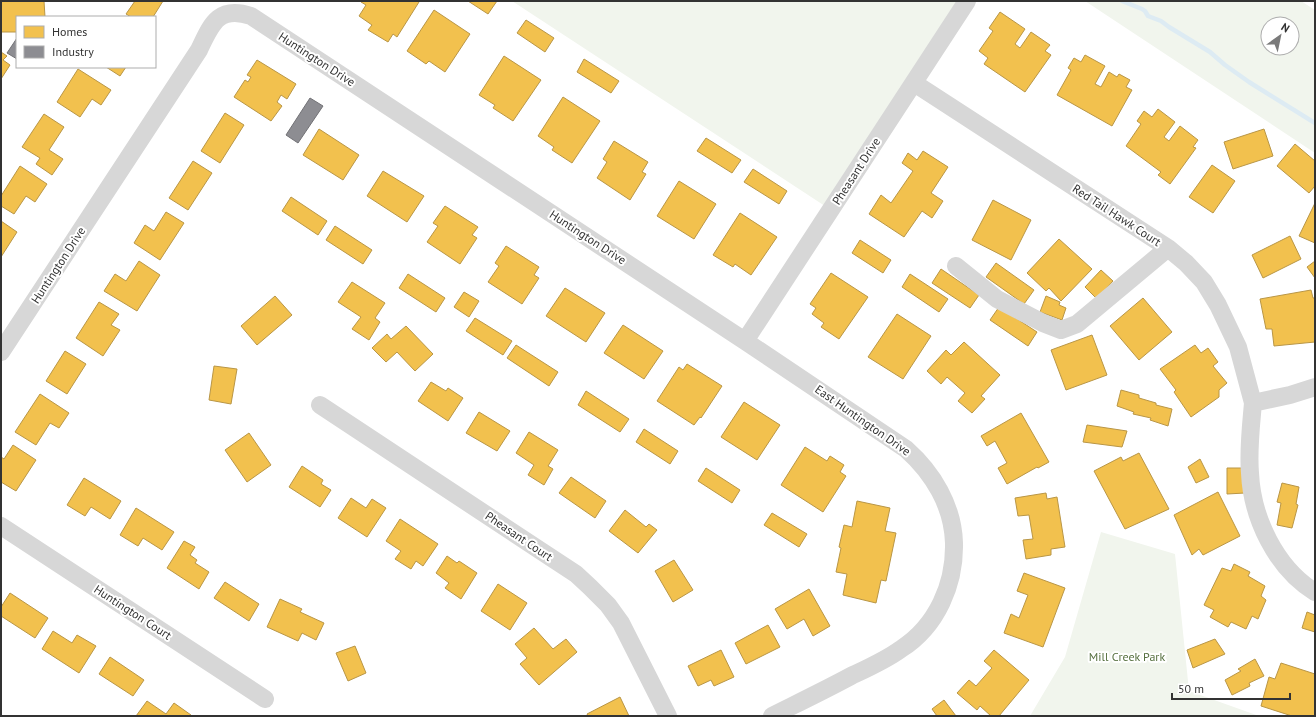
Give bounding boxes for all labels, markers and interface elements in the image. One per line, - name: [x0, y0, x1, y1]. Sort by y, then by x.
- legend: [16, 16, 156, 68]
- north arrow: [1260, 16, 1300, 56]
- text: N: [1279, 20, 1292, 35]
- text: Homes: [52, 24, 87, 39]
- street label: Huntington Drive: [276, 29, 358, 89]
- text: Industry: [52, 44, 94, 59]
- street label: Pheasant Drive: [829, 135, 883, 207]
- street label: Red Tail Hawk Court: [1070, 181, 1164, 249]
- street label: Huntington Drive: [547, 207, 629, 267]
- street label: Huntington Drive: [28, 224, 88, 306]
- street label: East Huntington Drive: [812, 381, 914, 459]
- street label: Pheasant Court: [482, 508, 556, 564]
- street label: Huntington Court: [91, 581, 175, 643]
- park label: Mill Creek Park: [1089, 649, 1165, 664]
- scale bar: [1172, 675, 1290, 701]
- text: 50 m: [1178, 681, 1204, 696]

